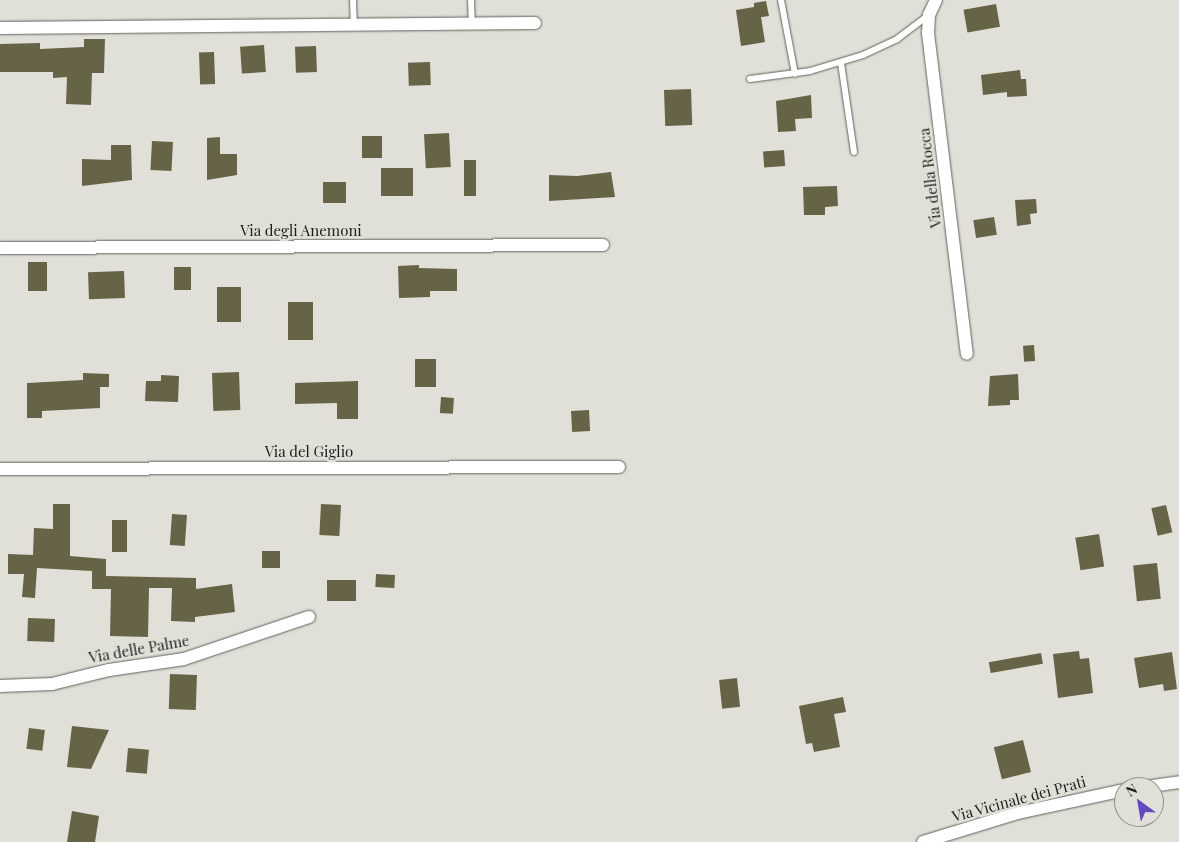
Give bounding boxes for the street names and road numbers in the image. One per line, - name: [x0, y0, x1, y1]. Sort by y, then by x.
- street label: Via della Rocca: [915, 127, 945, 229]
- street label: Via degli Anemoni: [240, 222, 362, 240]
- street label: Via del Giglio: [265, 443, 353, 461]
- street label: Via delle Palme: [87, 631, 191, 667]
- street label: Via Vicinale dei Prati: [950, 772, 1088, 826]

